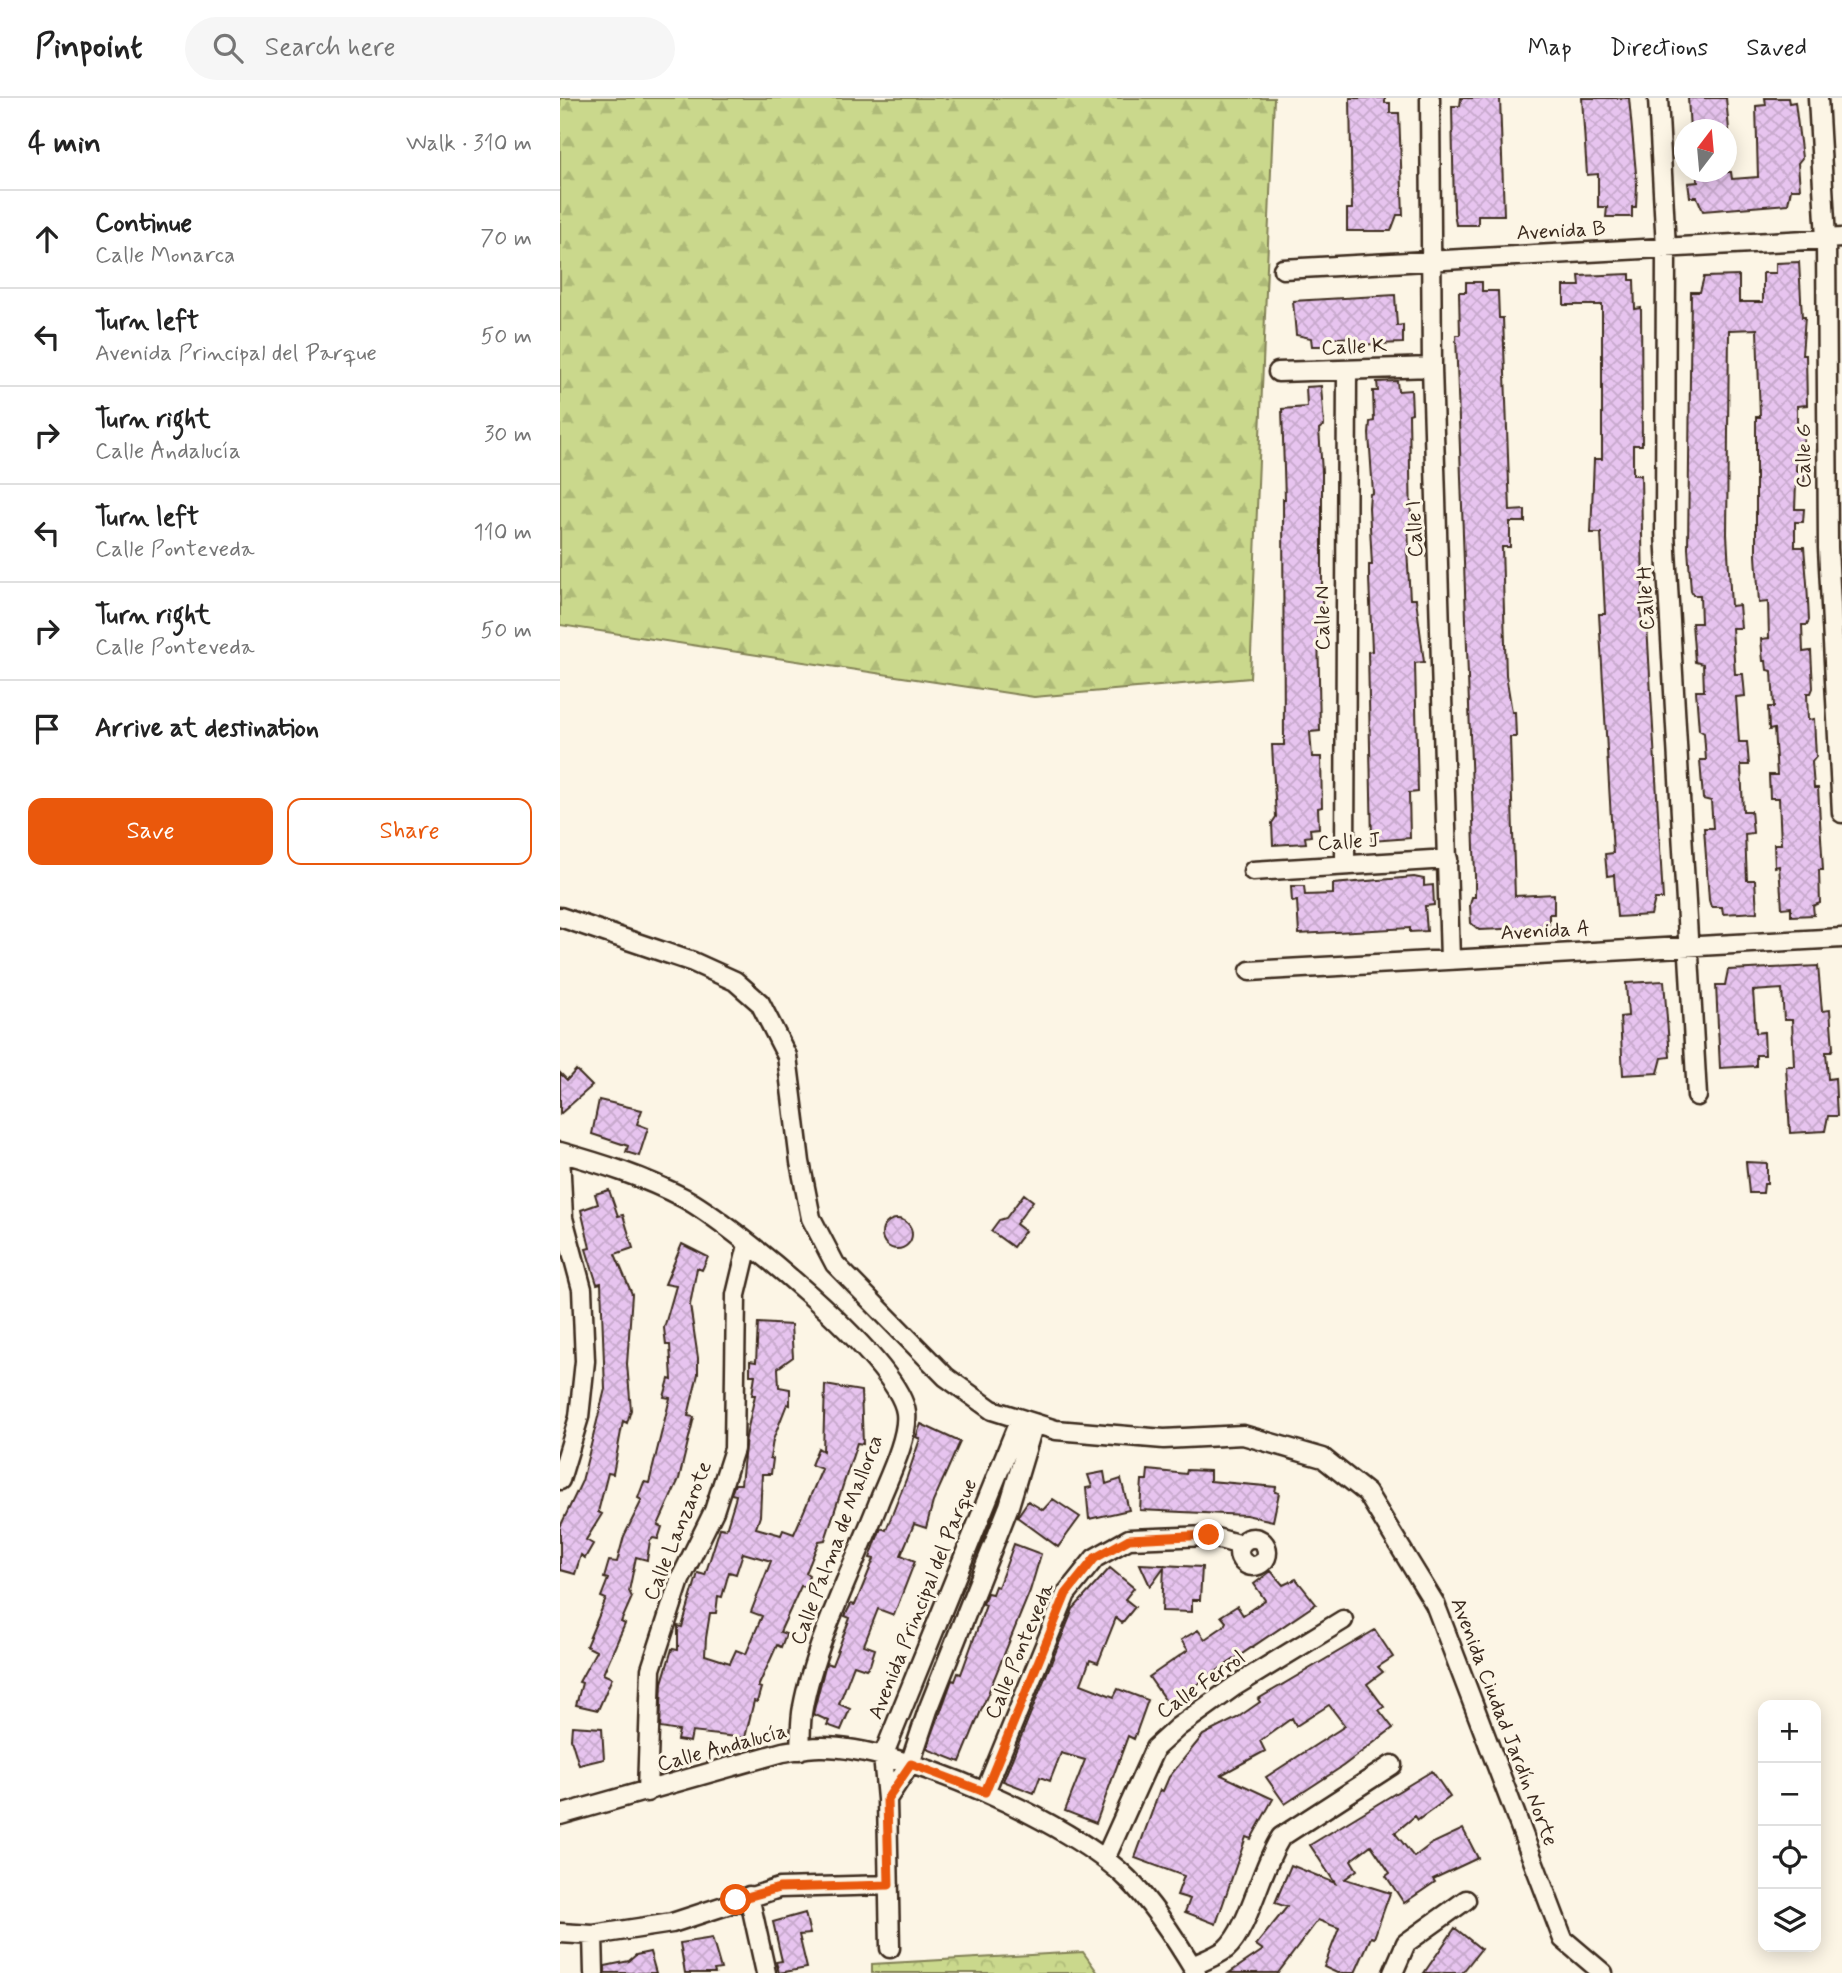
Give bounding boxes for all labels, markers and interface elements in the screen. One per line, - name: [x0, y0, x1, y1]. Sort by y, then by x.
- search box: [185, 17, 675, 80]
- text: Pinpoint: [35, 26, 143, 70]
- icon: search: [209, 29, 247, 67]
- text: Search here: [265, 31, 396, 65]
- text: Map: [1528, 33, 1572, 64]
- text: Directions: [1610, 33, 1708, 64]
- text: Saved: [1746, 33, 1807, 64]
- north arrow: [1674, 119, 1737, 182]
- text: 4 min: [28, 124, 101, 163]
- text: Walk · 310 m: [406, 129, 532, 159]
- text: Continue: [95, 207, 192, 241]
- street label: Avenida B: [1516, 215, 1606, 247]
- icon: ahead: [28, 220, 66, 258]
- text: 70 m: [480, 224, 532, 254]
- text: Calle Monarca: [95, 241, 235, 271]
- text: Turn left: [95, 305, 199, 339]
- icon: left: [28, 318, 66, 356]
- text: 50 m: [481, 322, 532, 352]
- street label: Calle K: [1321, 332, 1387, 362]
- text: Avenida Principal del Parque: [95, 339, 377, 369]
- text: Turn right: [95, 403, 211, 437]
- icon: right: [28, 416, 66, 454]
- text: 30 m: [484, 420, 532, 450]
- street label: Calle G: [1790, 424, 1818, 488]
- text: Calle Andalucía: [95, 437, 241, 467]
- street label: Calle I: [1400, 500, 1430, 558]
- text: Turn left: [95, 501, 199, 535]
- icon: left: [28, 514, 66, 552]
- text: 110 m: [473, 518, 532, 548]
- text: Calle Ponteveda: [95, 535, 255, 565]
- street label: Calle H: [1630, 565, 1662, 631]
- street label: Calle N: [1309, 586, 1337, 650]
- text: Turn right: [95, 599, 211, 633]
- icon: right: [28, 612, 66, 650]
- text: 50 m: [481, 616, 532, 646]
- text: Calle Ponteveda: [95, 633, 255, 663]
- icon: arrive: [28, 710, 66, 748]
- text: Arrive at destination: [95, 712, 319, 746]
- button: Save: [28, 798, 273, 865]
- button: Share: [287, 798, 532, 865]
- street label: Calle J: [1317, 826, 1381, 858]
- street label: Avenida A: [1500, 915, 1590, 947]
- street label: Calle Palma de Mallorca: [784, 1431, 890, 1649]
- street label: Calle Lanzarote: [637, 1457, 719, 1605]
- street label: Avenida Principal del Parque: [862, 1474, 984, 1724]
- route end: [1193, 1519, 1224, 1550]
- street label: Calle Ponteveda: [979, 1578, 1062, 1724]
- street label: Avenida Ciudad Jardín Norte: [1444, 1594, 1564, 1850]
- street label: Calle Ferrol: [1151, 1644, 1251, 1726]
- map controls: [1758, 1700, 1821, 1952]
- button: +: [1758, 1700, 1821, 1763]
- street label: Calle Andalucía: [654, 1717, 790, 1779]
- button: −: [1758, 1763, 1821, 1826]
- button: locate: [1758, 1826, 1821, 1889]
- route start: [720, 1884, 751, 1915]
- button: layers: [1758, 1889, 1821, 1952]

